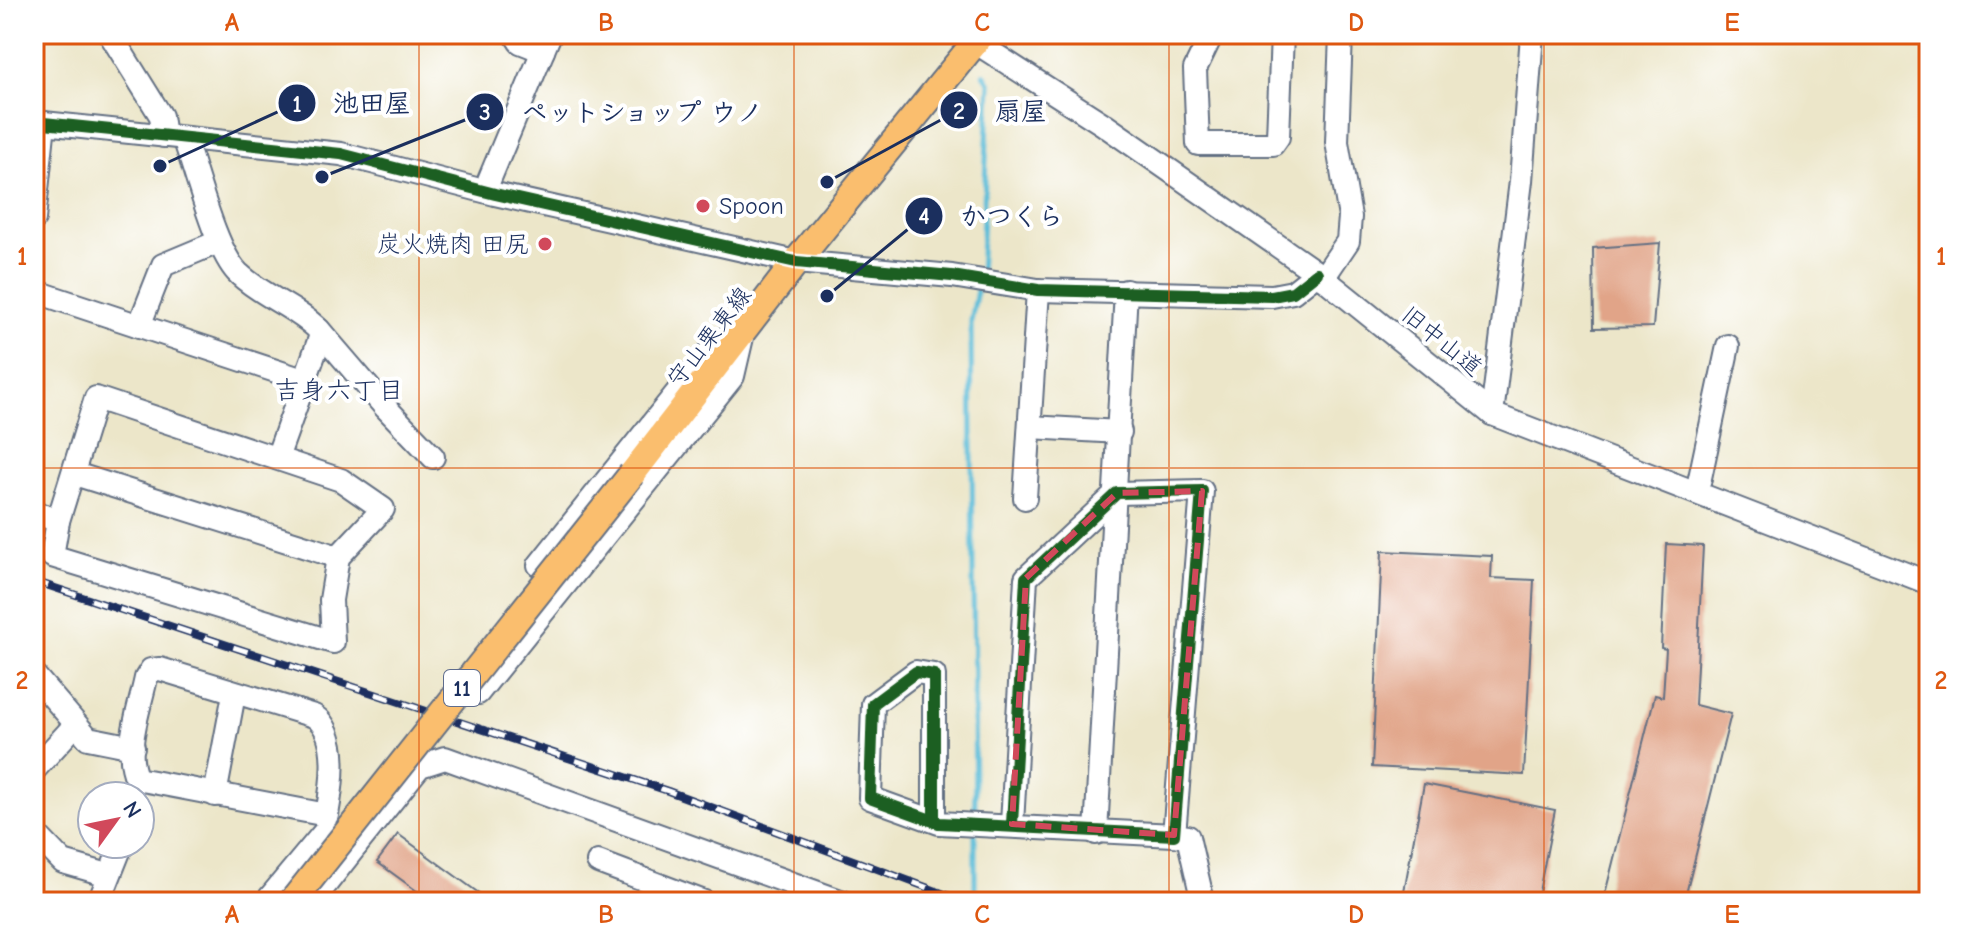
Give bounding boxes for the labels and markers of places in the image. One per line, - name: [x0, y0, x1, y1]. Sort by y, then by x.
- callout: 池田屋: [277, 78, 427, 128]
- callout: 扇屋: [939, 85, 1063, 135]
- callout: ペットショップ ウノ: [465, 87, 780, 137]
- callout: かつくら: [904, 191, 1080, 241]
- place label: Spoon: [719, 192, 784, 220]
- marker: Spoon: [694, 197, 712, 215]
- place label: 炭火焼肉 田尻: [377, 230, 529, 258]
- marker: 炭火焼肉 田尻: [536, 235, 554, 253]

